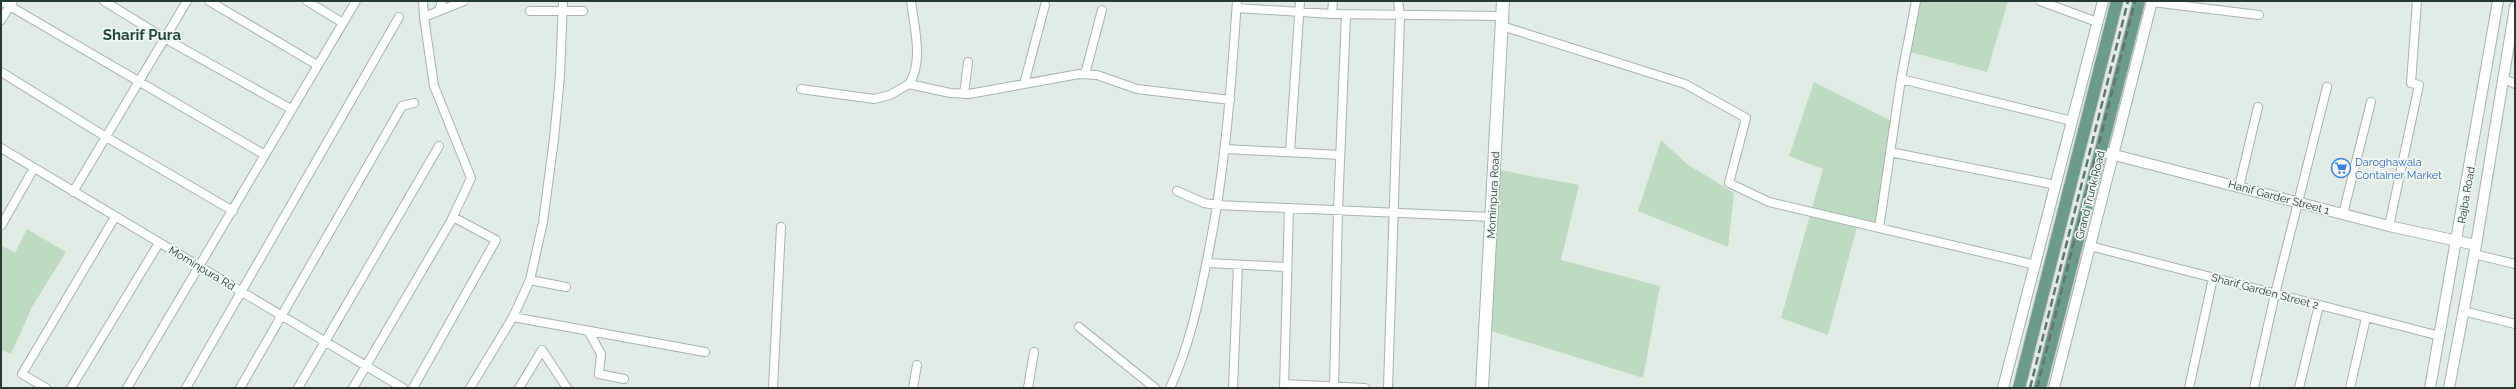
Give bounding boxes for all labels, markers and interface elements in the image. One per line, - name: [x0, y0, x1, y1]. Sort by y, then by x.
- district label: Sharif Pura: [103, 26, 182, 44]
- street label: Grand Trunk Road: [2073, 149, 2108, 241]
- street label: Mominpura Road: [1485, 151, 1502, 239]
- place label: Daroghawala Container Market: [2355, 156, 2442, 182]
- supermarket icon: Daroghawala Container Market: [2330, 157, 2352, 179]
- street label: Rajba Road: [2455, 165, 2478, 225]
- street label: Hanif Garder Street 1: [2227, 178, 2331, 217]
- street label: Mominpura Rd: [166, 244, 237, 293]
- street label: Sharif Garden Street 2: [2210, 271, 2320, 312]

